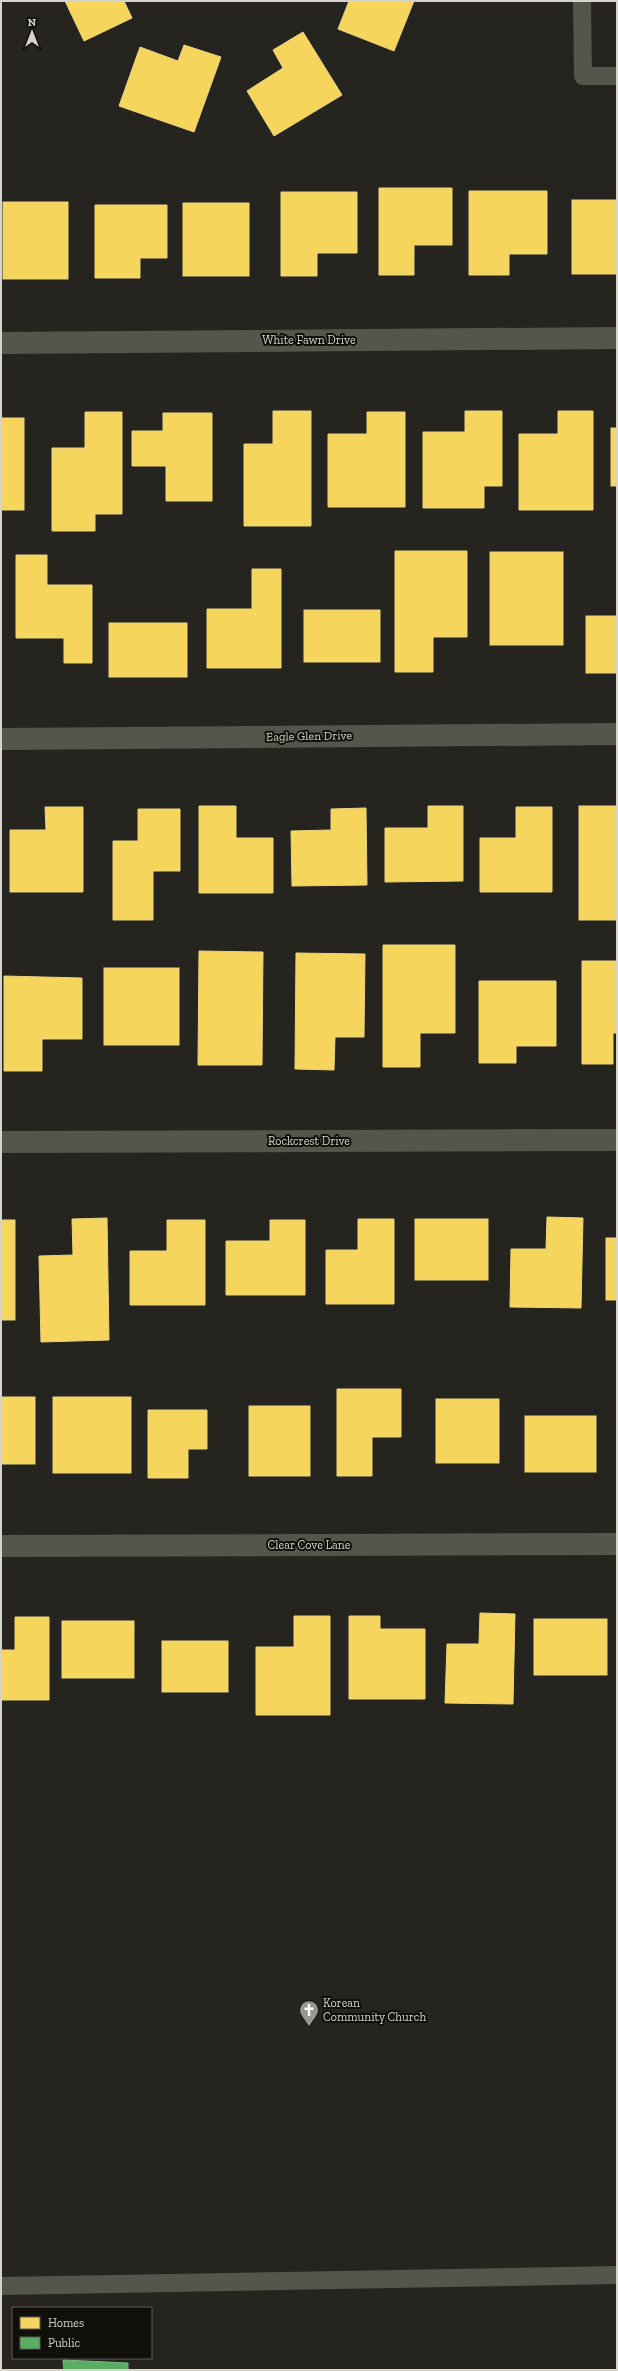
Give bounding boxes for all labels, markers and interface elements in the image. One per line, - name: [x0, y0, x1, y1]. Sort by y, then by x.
- north arrow: [12, 12, 52, 52]
- text: N: [28, 16, 37, 29]
- street label: White Fawn Drive: [262, 333, 356, 347]
- street label: Eagle Glen Drive: [266, 728, 352, 744]
- street label: Rockcrest Drive: [268, 1134, 350, 1148]
- street label: Clear Cove Lane: [268, 1538, 351, 1552]
- place label: Korean Community Church: [323, 1996, 426, 2024]
- church icon: Korean Community Church: [298, 1999, 320, 2027]
- legend: [12, 2307, 152, 2359]
- text: Homes: [48, 2316, 84, 2330]
- text: Public: [48, 2336, 81, 2350]

